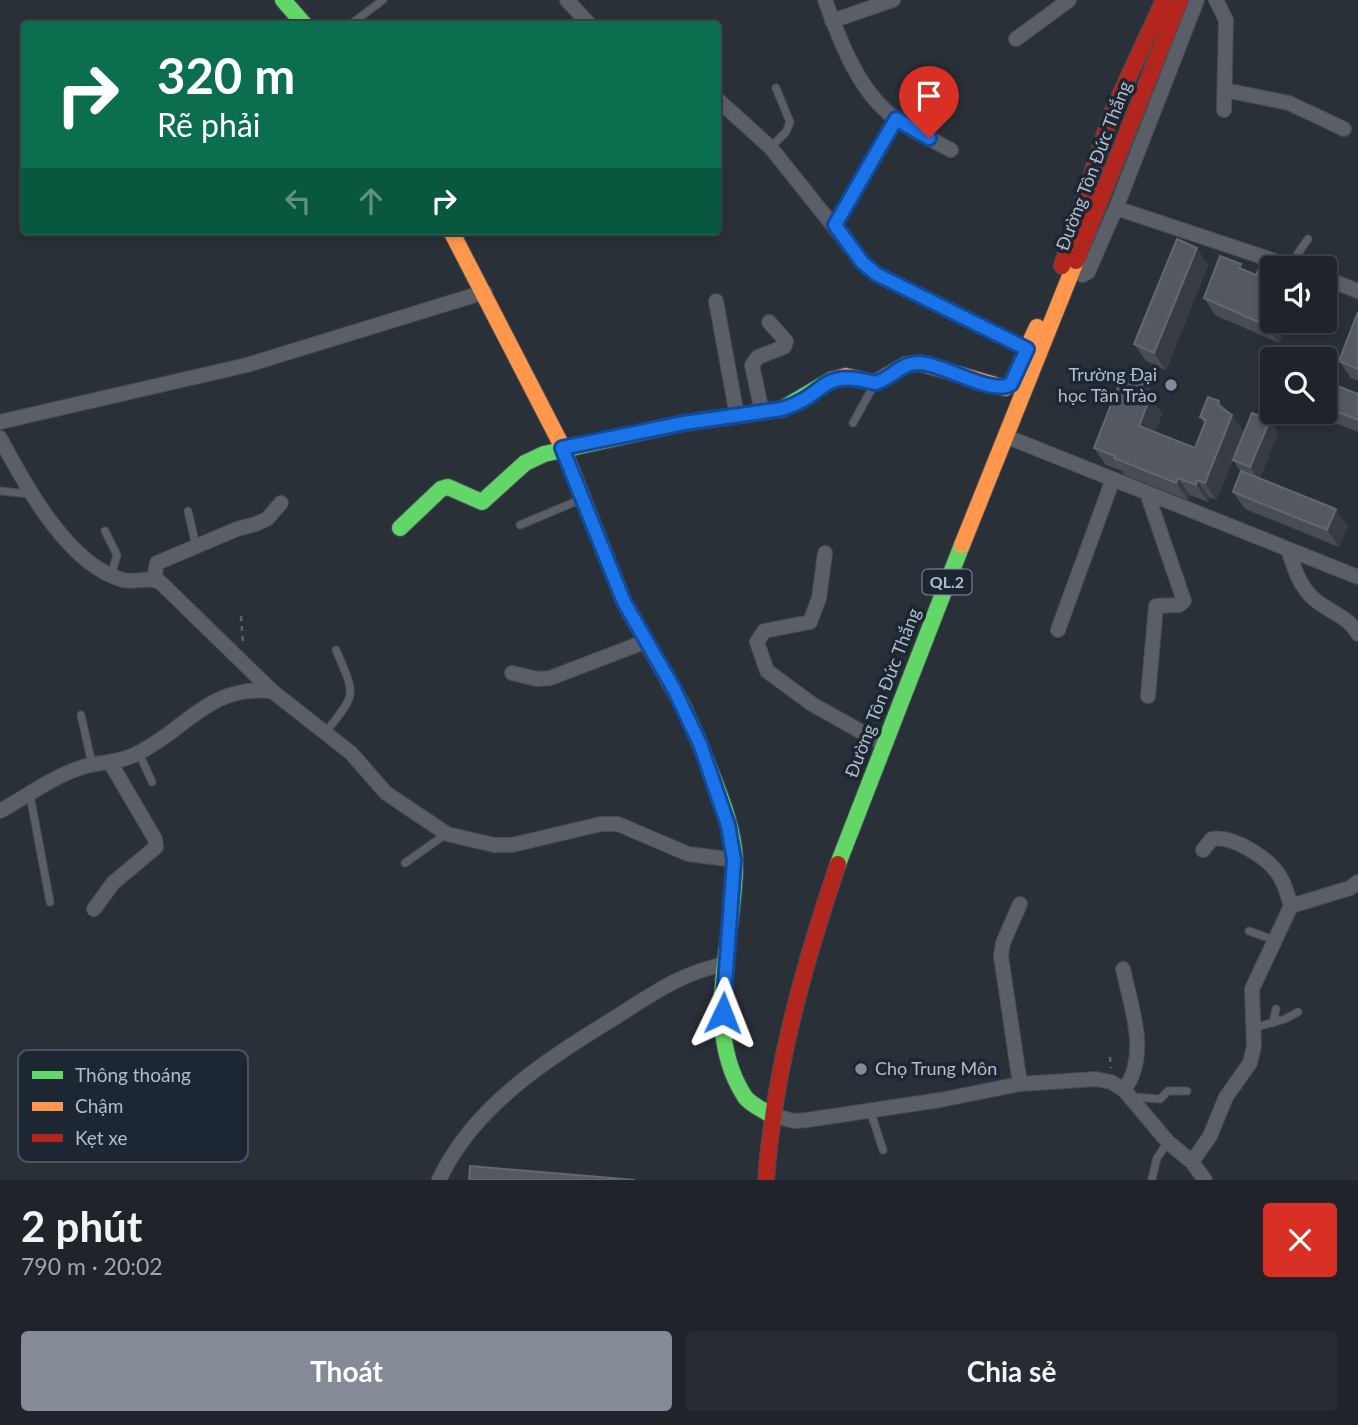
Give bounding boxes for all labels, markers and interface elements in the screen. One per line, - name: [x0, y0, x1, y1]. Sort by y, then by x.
- text: 320 m: [157, 46, 295, 104]
- icon: right: [42, 49, 133, 140]
- pin: [899, 66, 959, 138]
- icon: arrive: [910, 77, 948, 115]
- street label: Đường Tôn Đức Thắng: [1051, 78, 1135, 253]
- text: Rẽ phải: [157, 105, 260, 144]
- icon: left: [279, 182, 317, 220]
- icon: ahead: [352, 182, 390, 220]
- icon: right: [425, 182, 463, 220]
- map controls: [1260, 256, 1337, 424]
- button: sound: [1260, 256, 1337, 333]
- button: search: [1260, 347, 1337, 424]
- place label: Trường Đại học Tân Trào: [1058, 363, 1157, 406]
- marker: Trường Đại học Tân Trào: [1163, 377, 1179, 393]
- road number: QL.2: [922, 569, 972, 594]
- street label: Đường Tôn Đức Thắng: [840, 605, 924, 780]
- position arrow: [686, 976, 760, 1050]
- legend: [18, 1050, 248, 1162]
- place label: Chọ Trung Môn: [875, 1057, 997, 1079]
- marker: Chọ Trung Môn: [853, 1061, 869, 1077]
- text: Thông thoáng: [75, 1063, 191, 1086]
- text: Chậm: [75, 1094, 123, 1117]
- text: Kẹt xe: [75, 1126, 128, 1149]
- text: 2 phút: [21, 1201, 142, 1251]
- button: close: [1263, 1203, 1337, 1277]
- text: 790 m · 20:02: [21, 1252, 163, 1280]
- button: Thoát: [21, 1331, 672, 1411]
- button: Chia sẻ: [686, 1331, 1337, 1411]

